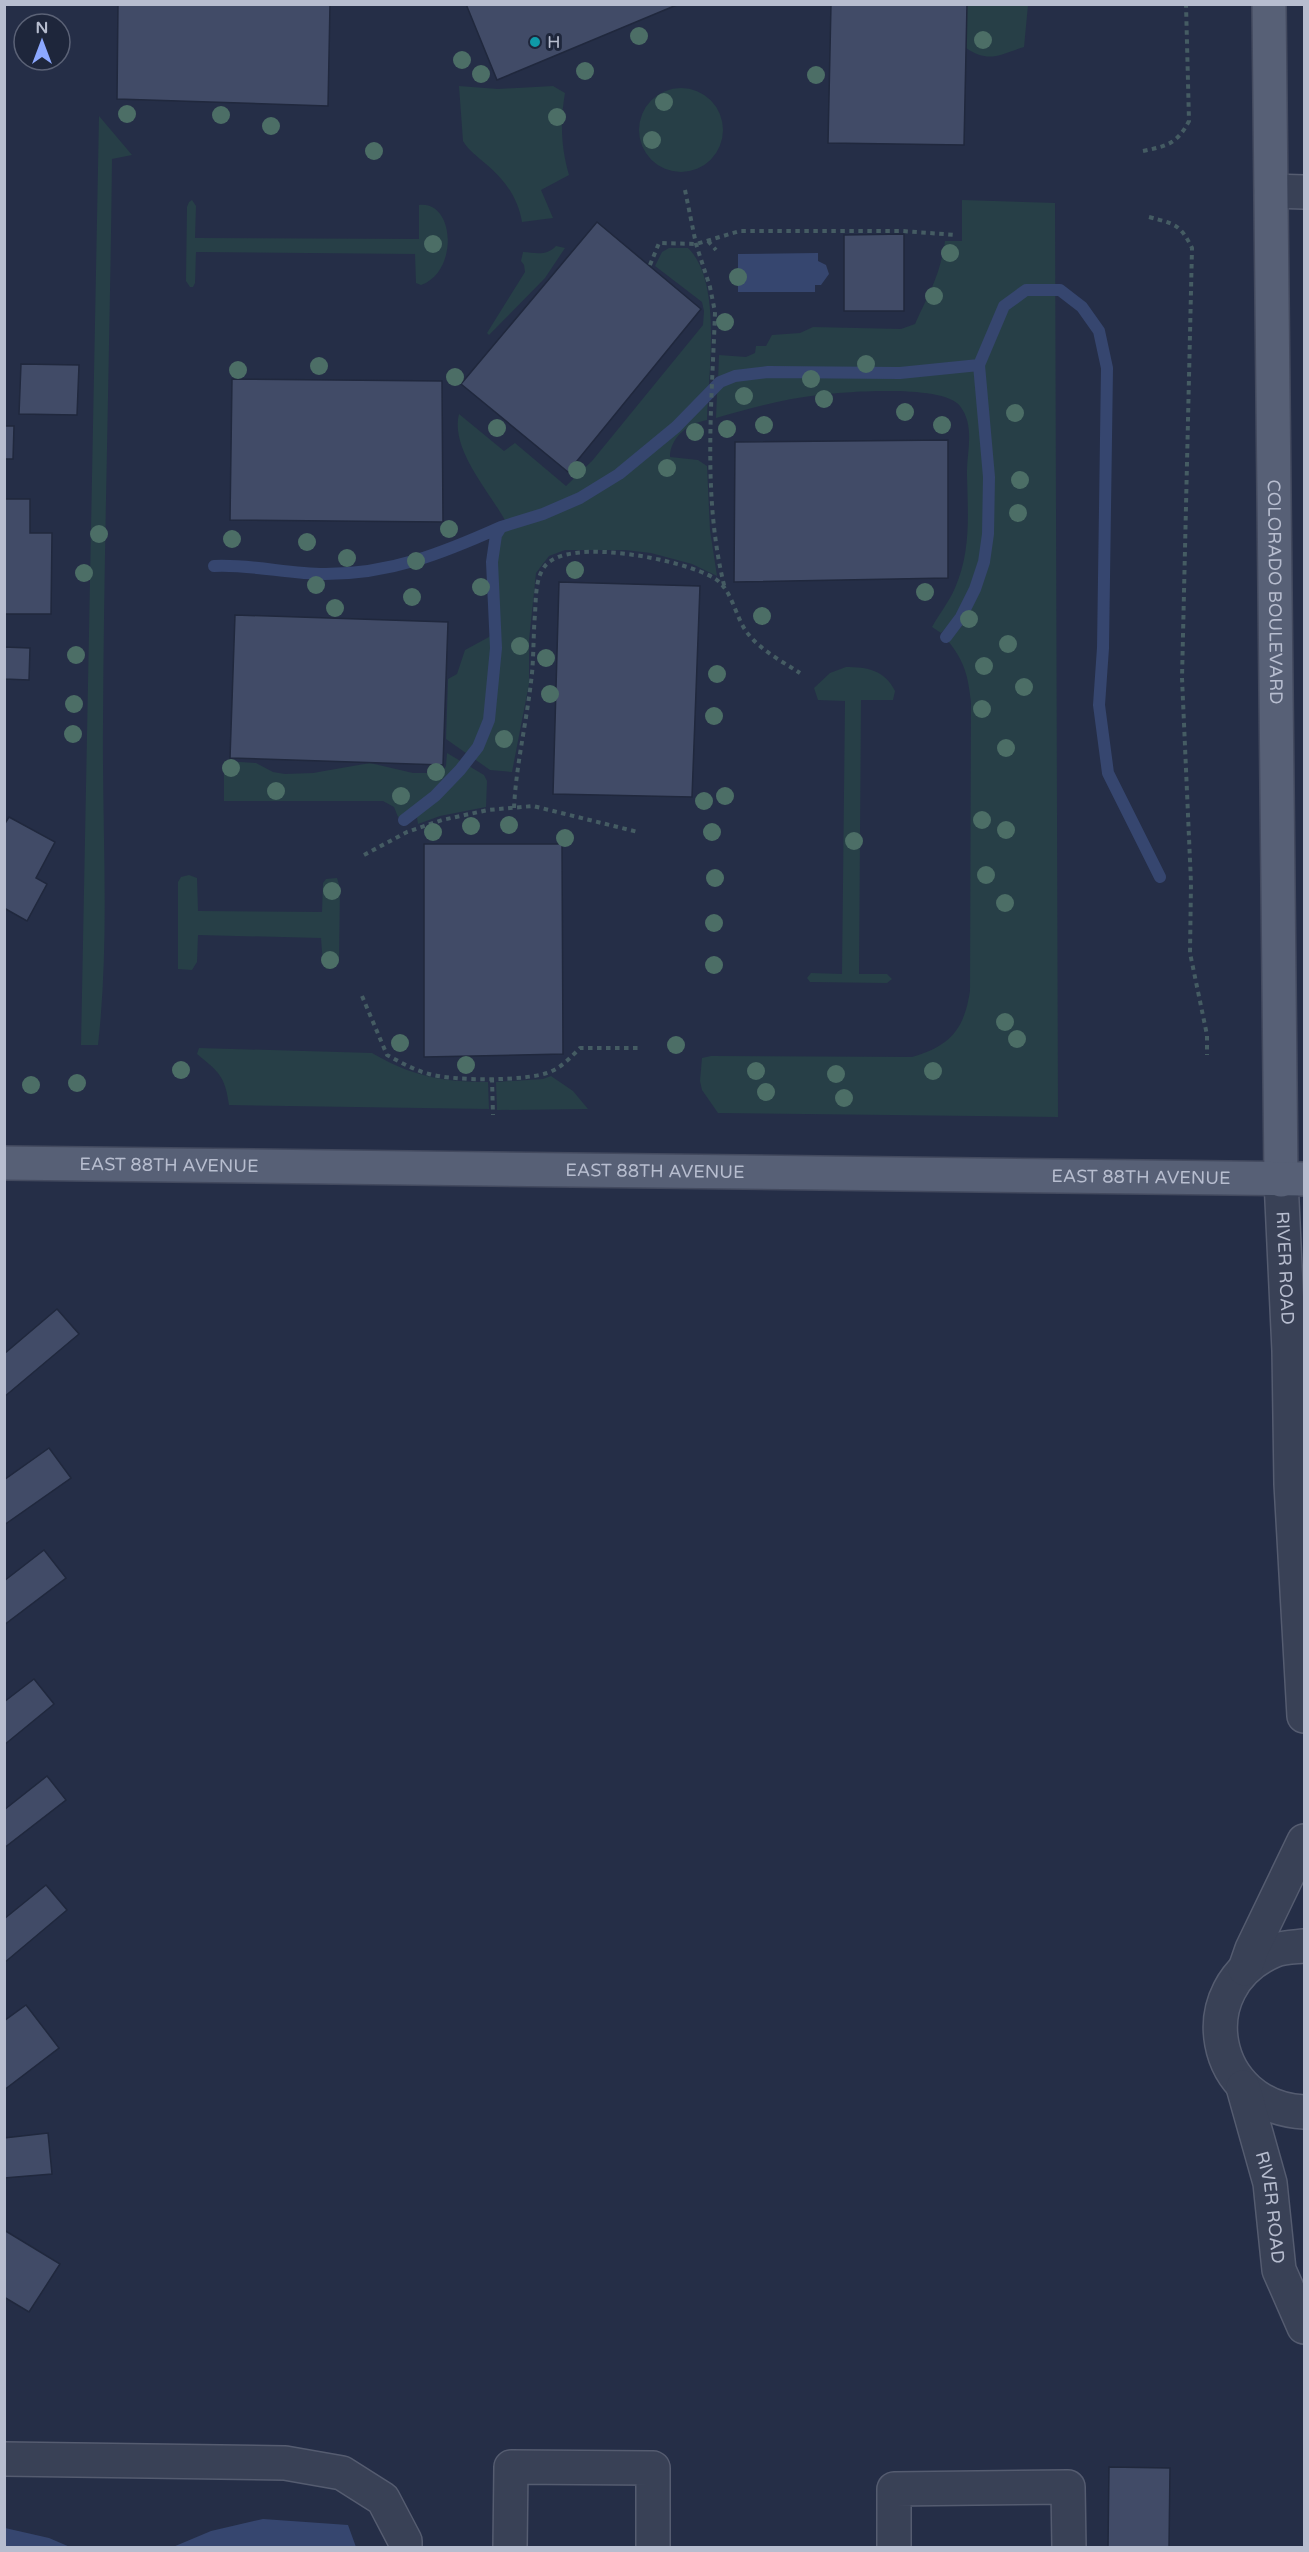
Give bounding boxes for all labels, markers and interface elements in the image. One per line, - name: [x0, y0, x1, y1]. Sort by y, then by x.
- north arrow: [12, 12, 72, 72]
- text: N: [36, 18, 48, 38]
- place label: H: [547, 31, 561, 53]
- marker: H: [528, 35, 542, 49]
- street label: COLORADO BOULEVARD: [1263, 479, 1287, 705]
- street label: EAST 88TH AVENUE: [79, 1153, 259, 1177]
- street label: EAST 88TH AVENUE: [565, 1159, 745, 1183]
- street label: EAST 88TH AVENUE: [1051, 1165, 1231, 1189]
- street label: RIVER ROAD: [1271, 1211, 1299, 1325]
- street label: RIVER ROAD: [1251, 2149, 1289, 2265]

